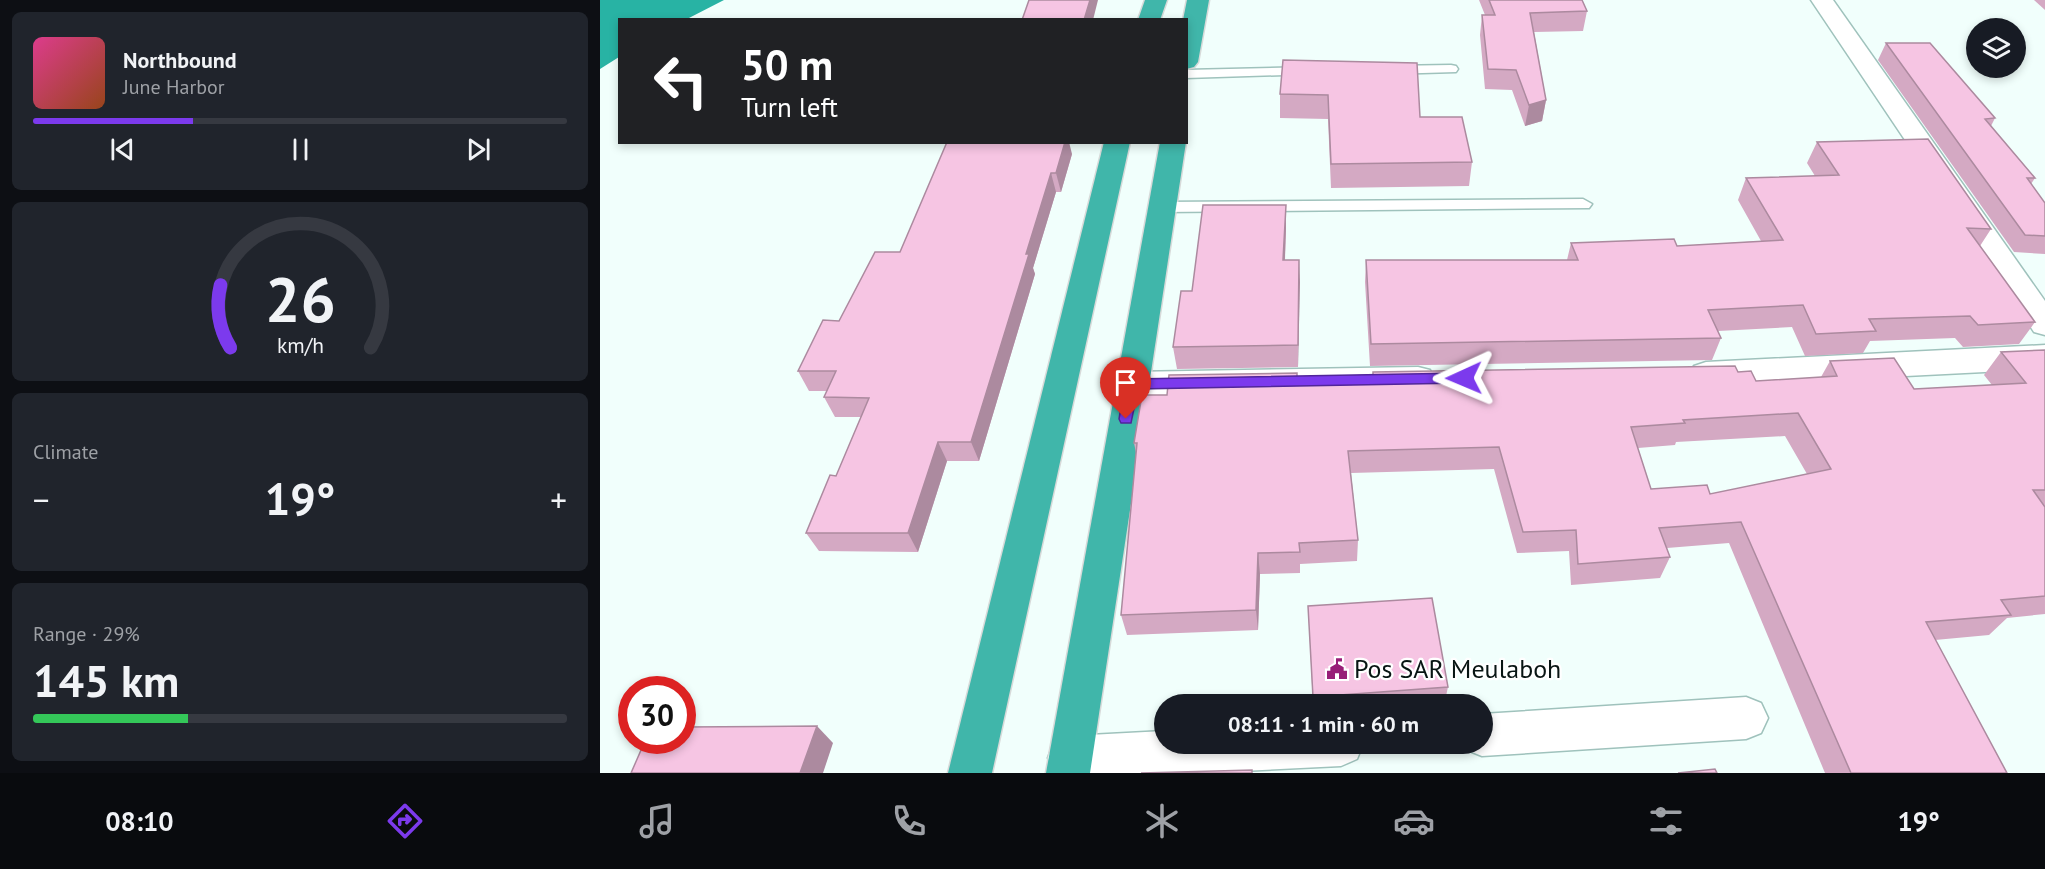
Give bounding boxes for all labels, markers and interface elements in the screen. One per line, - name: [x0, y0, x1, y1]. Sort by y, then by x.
- map controls: [1966, 18, 2026, 78]
- button: layers: [1966, 18, 2026, 78]
- text: 50 m: [741, 37, 833, 92]
- icon: left: [642, 42, 720, 120]
- text: Northbound: [123, 46, 237, 74]
- text: June Harbor: [123, 74, 225, 100]
- text: Turn left: [741, 90, 838, 124]
- icon: previous: [106, 133, 139, 166]
- icon: pause: [284, 133, 317, 166]
- icon: next: [462, 133, 495, 166]
- text: 26: [265, 259, 335, 340]
- text: km/h: [276, 332, 323, 360]
- position arrow: [1432, 346, 1496, 410]
- pin: [1100, 357, 1151, 419]
- icon: arrive: [1109, 366, 1142, 399]
- text: Climate: [33, 439, 99, 465]
- text: 19°: [265, 469, 335, 527]
- text: −: [33, 478, 50, 521]
- text: +: [550, 478, 567, 521]
- text: Range · 29%: [33, 621, 140, 647]
- text: 145 km: [33, 651, 179, 709]
- place label: Pos SAR Meulaboh: [1354, 652, 1561, 685]
- public building icon: Pos SAR Meulaboh: [1325, 657, 1349, 681]
- speed limit sign: 30: [618, 676, 696, 754]
- text: 08:11 · 1 min · 60 m: [1228, 710, 1419, 738]
- icon: directions: [384, 800, 426, 842]
- icon: music: [636, 800, 678, 842]
- icon: phone: [888, 800, 930, 842]
- icon: climate: [1141, 800, 1183, 842]
- icon: car: [1393, 800, 1435, 842]
- icon: filters: [1645, 800, 1687, 842]
- text: 08:10: [105, 804, 174, 838]
- text: 19°: [1897, 804, 1940, 838]

